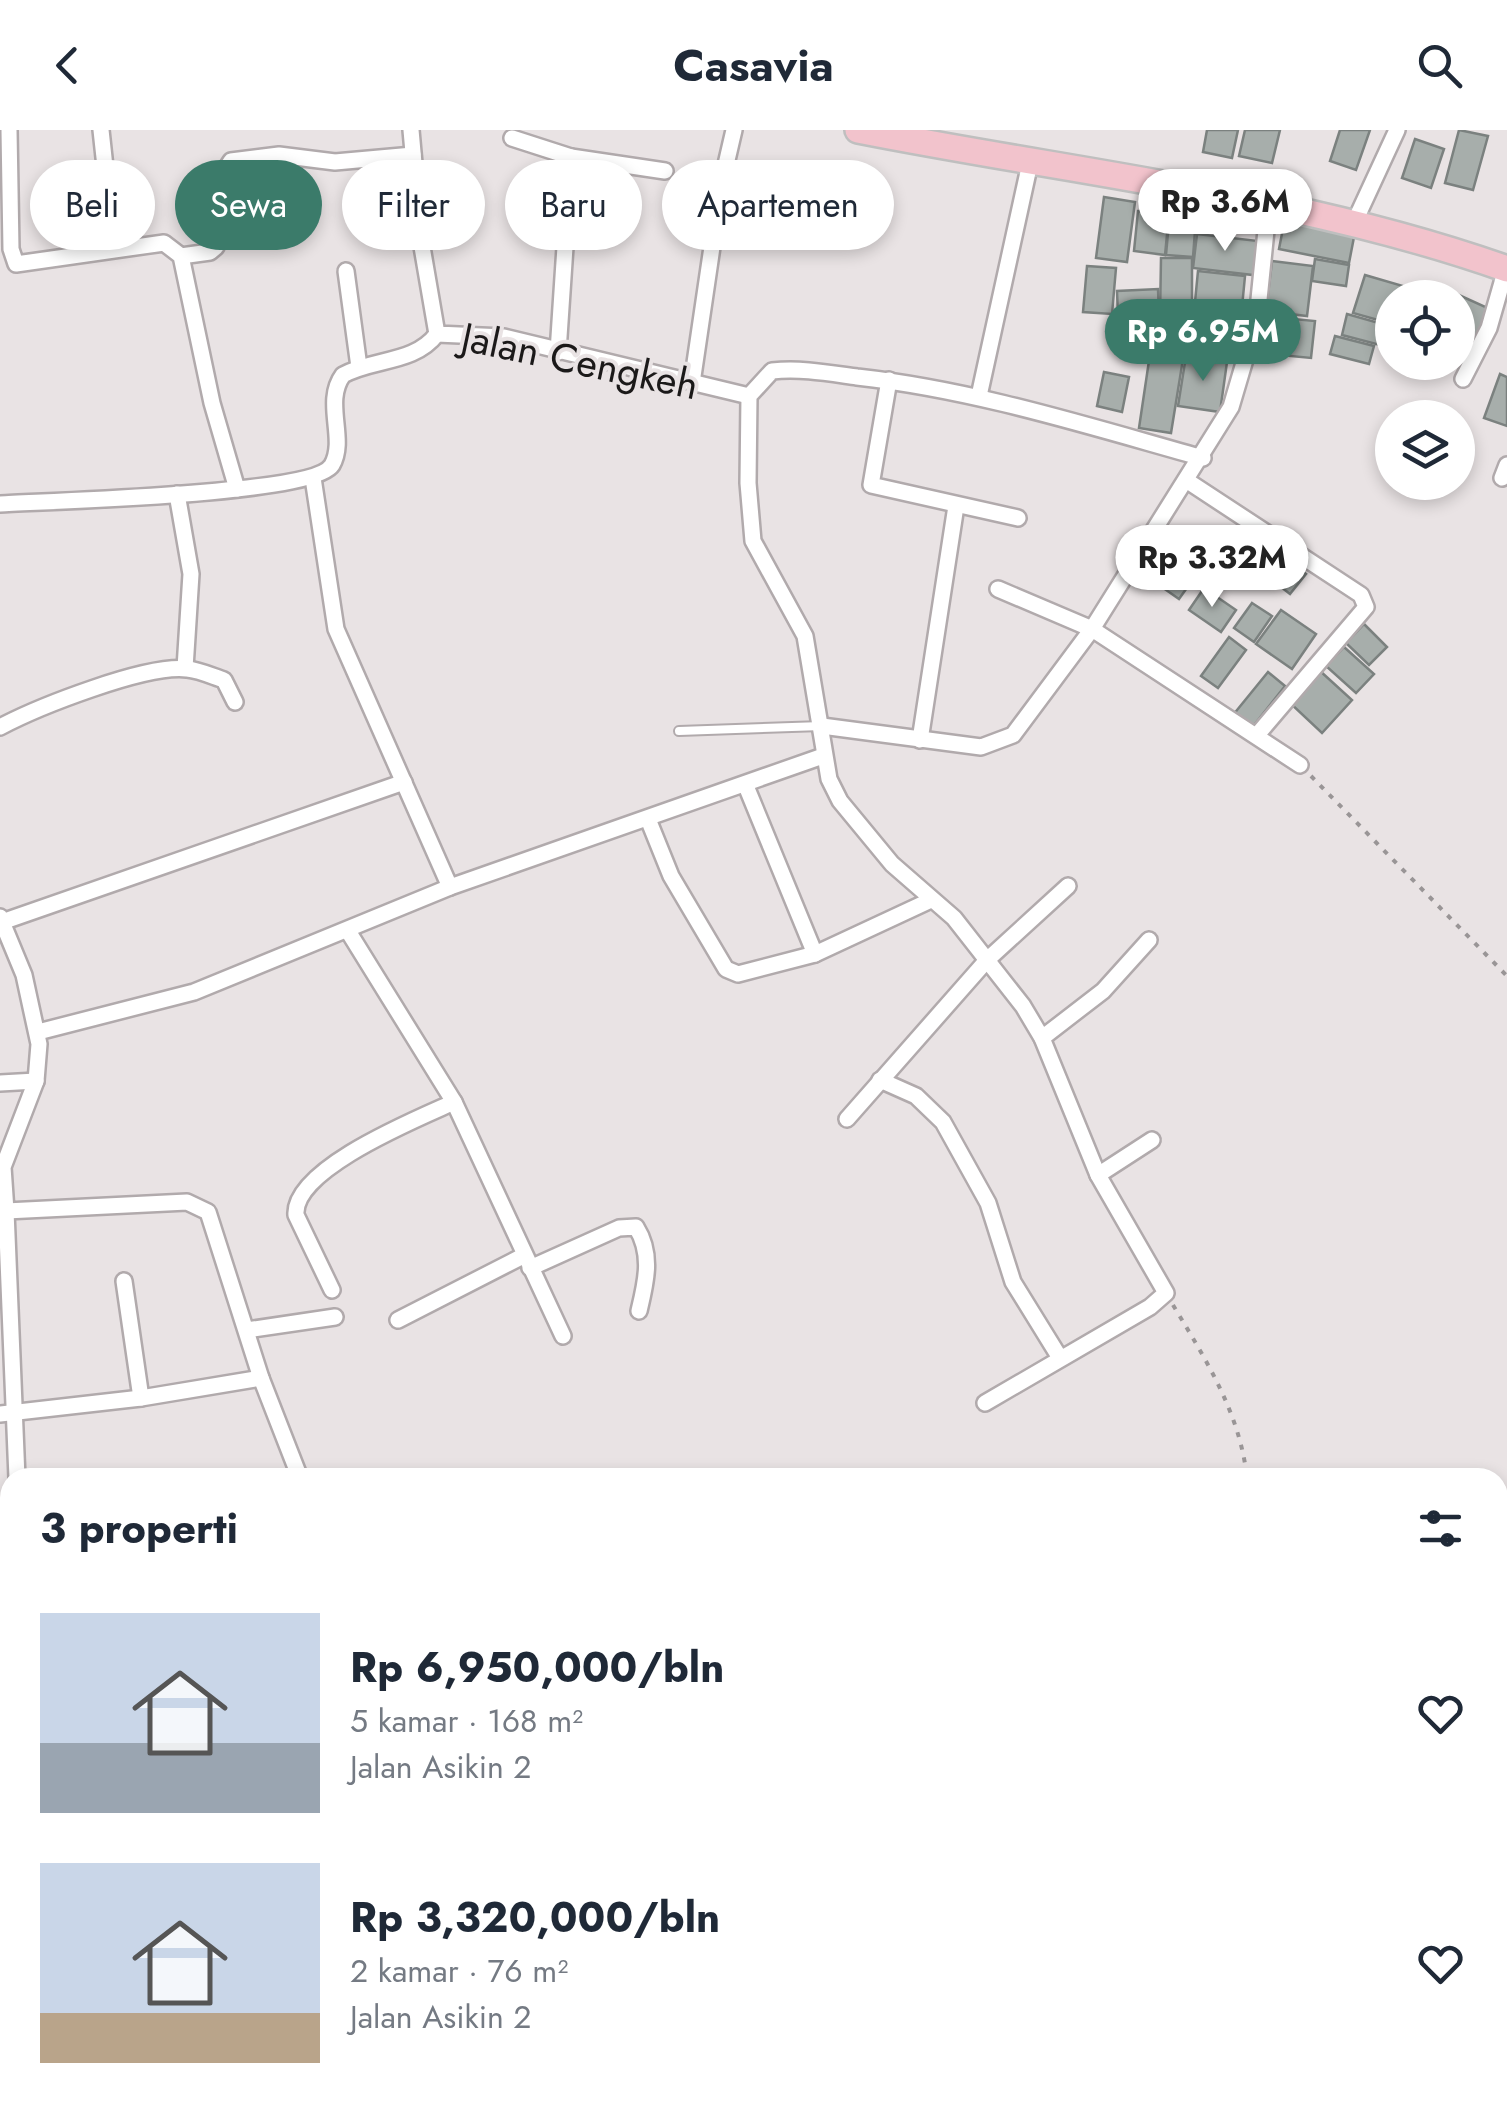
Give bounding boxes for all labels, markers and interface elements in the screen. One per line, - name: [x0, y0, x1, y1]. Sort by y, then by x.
- text: Casavia: [673, 33, 834, 98]
- icon: back: [40, 38, 95, 93]
- icon: search: [1412, 38, 1467, 93]
- chip: Beli: [30, 160, 155, 250]
- chip: Sewa: [175, 160, 322, 250]
- chip: Filter: [342, 160, 485, 250]
- chip: Baru: [505, 160, 642, 250]
- chip: Apartemen: [662, 160, 894, 250]
- pin: Rp 3.6M: [1133, 169, 1317, 254]
- text: Rp 3.6M: [1160, 178, 1290, 224]
- map controls: [1375, 280, 1475, 500]
- button: locate: [1375, 280, 1475, 380]
- pin: Rp 6.95M: [1100, 299, 1306, 384]
- street label: Jalan Cengkeh: [451, 307, 704, 414]
- text: Rp 6.95M: [1127, 308, 1279, 354]
- button: layers: [1375, 400, 1475, 500]
- pin: Rp 3.32M: [1109, 525, 1315, 610]
- text: Rp 3.32M: [1137, 534, 1287, 580]
- text: 3 properti: [40, 1498, 238, 1559]
- icon: filters: [1413, 1501, 1468, 1556]
- text: Rp 6,950,000/bln: [350, 1637, 724, 1698]
- icon: home: [120, 1653, 240, 1773]
- icon: heart: [1413, 1686, 1468, 1741]
- text: 5 kamar · 168 m²: [350, 1698, 583, 1744]
- text: Jalan Asikin 2: [350, 1744, 532, 1790]
- text: Rp 3,320,000/bln: [350, 1887, 720, 1948]
- icon: home: [120, 1903, 240, 2023]
- icon: heart: [1413, 1936, 1468, 1991]
- text: 2 kamar · 76 m²: [350, 1948, 568, 1994]
- text: Jalan Asikin 2: [350, 1994, 532, 2040]

